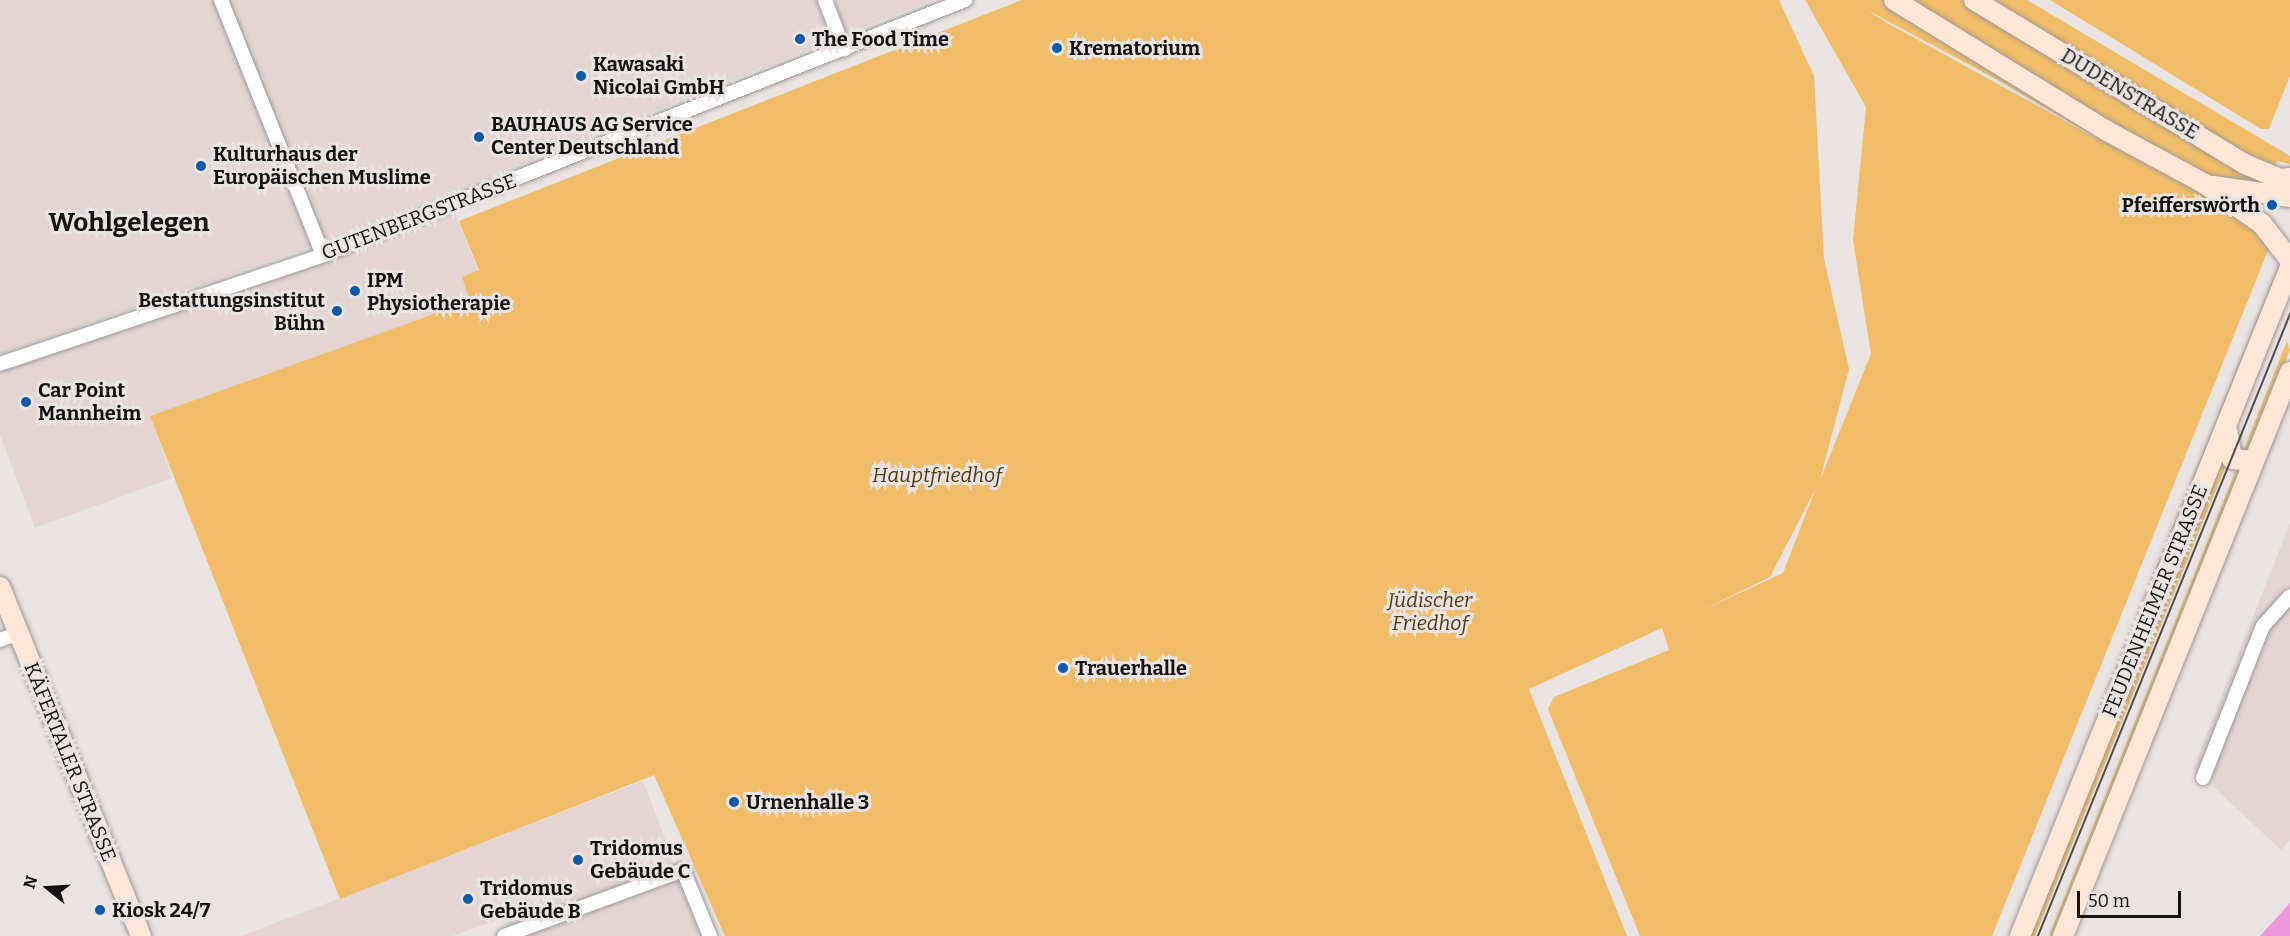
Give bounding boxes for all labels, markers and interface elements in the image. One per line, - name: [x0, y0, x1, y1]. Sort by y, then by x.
- place label: The Food Time: [812, 27, 949, 51]
- marker: The Food Time: [793, 32, 807, 46]
- place label: Krematorium: [1069, 36, 1200, 60]
- marker: Krematorium: [1050, 41, 1064, 55]
- street label: DUDENSTRASSE: [2057, 43, 2203, 145]
- place label: Kawasaki Nicolai GmbH: [593, 52, 724, 99]
- marker: Kawasaki Nicolai GmbH: [574, 69, 588, 83]
- place label: BAUHAUS AG Service Center Deutschland: [491, 113, 693, 160]
- marker: BAUHAUS AG Service Center Deutschland: [472, 130, 486, 144]
- place label: Kulturhaus der Europäischen Muslime: [213, 142, 431, 189]
- marker: Kulturhaus der Europäischen Muslime: [194, 159, 208, 173]
- street label: GUTENBERGSTRASSE: [318, 169, 520, 265]
- place label: Pfeifferswörth: [2122, 193, 2260, 217]
- marker: Pfeifferswörth: [2265, 198, 2279, 212]
- district label: Wohlgelegen: [49, 207, 209, 239]
- place label: IPM Physiotherapie: [367, 268, 511, 315]
- marker: IPM Physiotherapie: [348, 284, 362, 298]
- place label: Bestattungsinstitut Bühn: [138, 288, 325, 335]
- marker: Bestattungsinstitut Bühn: [330, 304, 344, 318]
- place label: Car Point Mannheim: [38, 378, 141, 425]
- marker: Car Point Mannheim: [19, 395, 33, 409]
- park label: Hauptfriedhof: [872, 463, 1002, 487]
- street label: FEUDENHEIMER STRASSE: [2097, 481, 2213, 721]
- park label: Jüdischer Friedhof: [1388, 588, 1472, 635]
- place label: Trauerhalle: [1075, 656, 1187, 680]
- street label: KÄFERTALER STRASSE: [19, 659, 121, 865]
- marker: Trauerhalle: [1056, 661, 1070, 675]
- place label: Urnenhalle 3: [746, 790, 869, 814]
- marker: Urnenhalle 3: [727, 795, 741, 809]
- place label: Tridomus Gebäude C: [590, 837, 690, 884]
- marker: Tridomus Gebäude C: [571, 853, 585, 867]
- north arrow: [18, 858, 78, 918]
- text: N: [19, 873, 41, 891]
- place label: Tridomus Gebäude B: [480, 876, 581, 923]
- scale bar: [2080, 879, 2184, 917]
- text: 50 m: [2088, 890, 2130, 912]
- marker: Tridomus Gebäude B: [461, 892, 475, 906]
- place label: Kiosk 24/7: [112, 898, 210, 922]
- marker: Kiosk 24/7: [93, 903, 107, 917]

